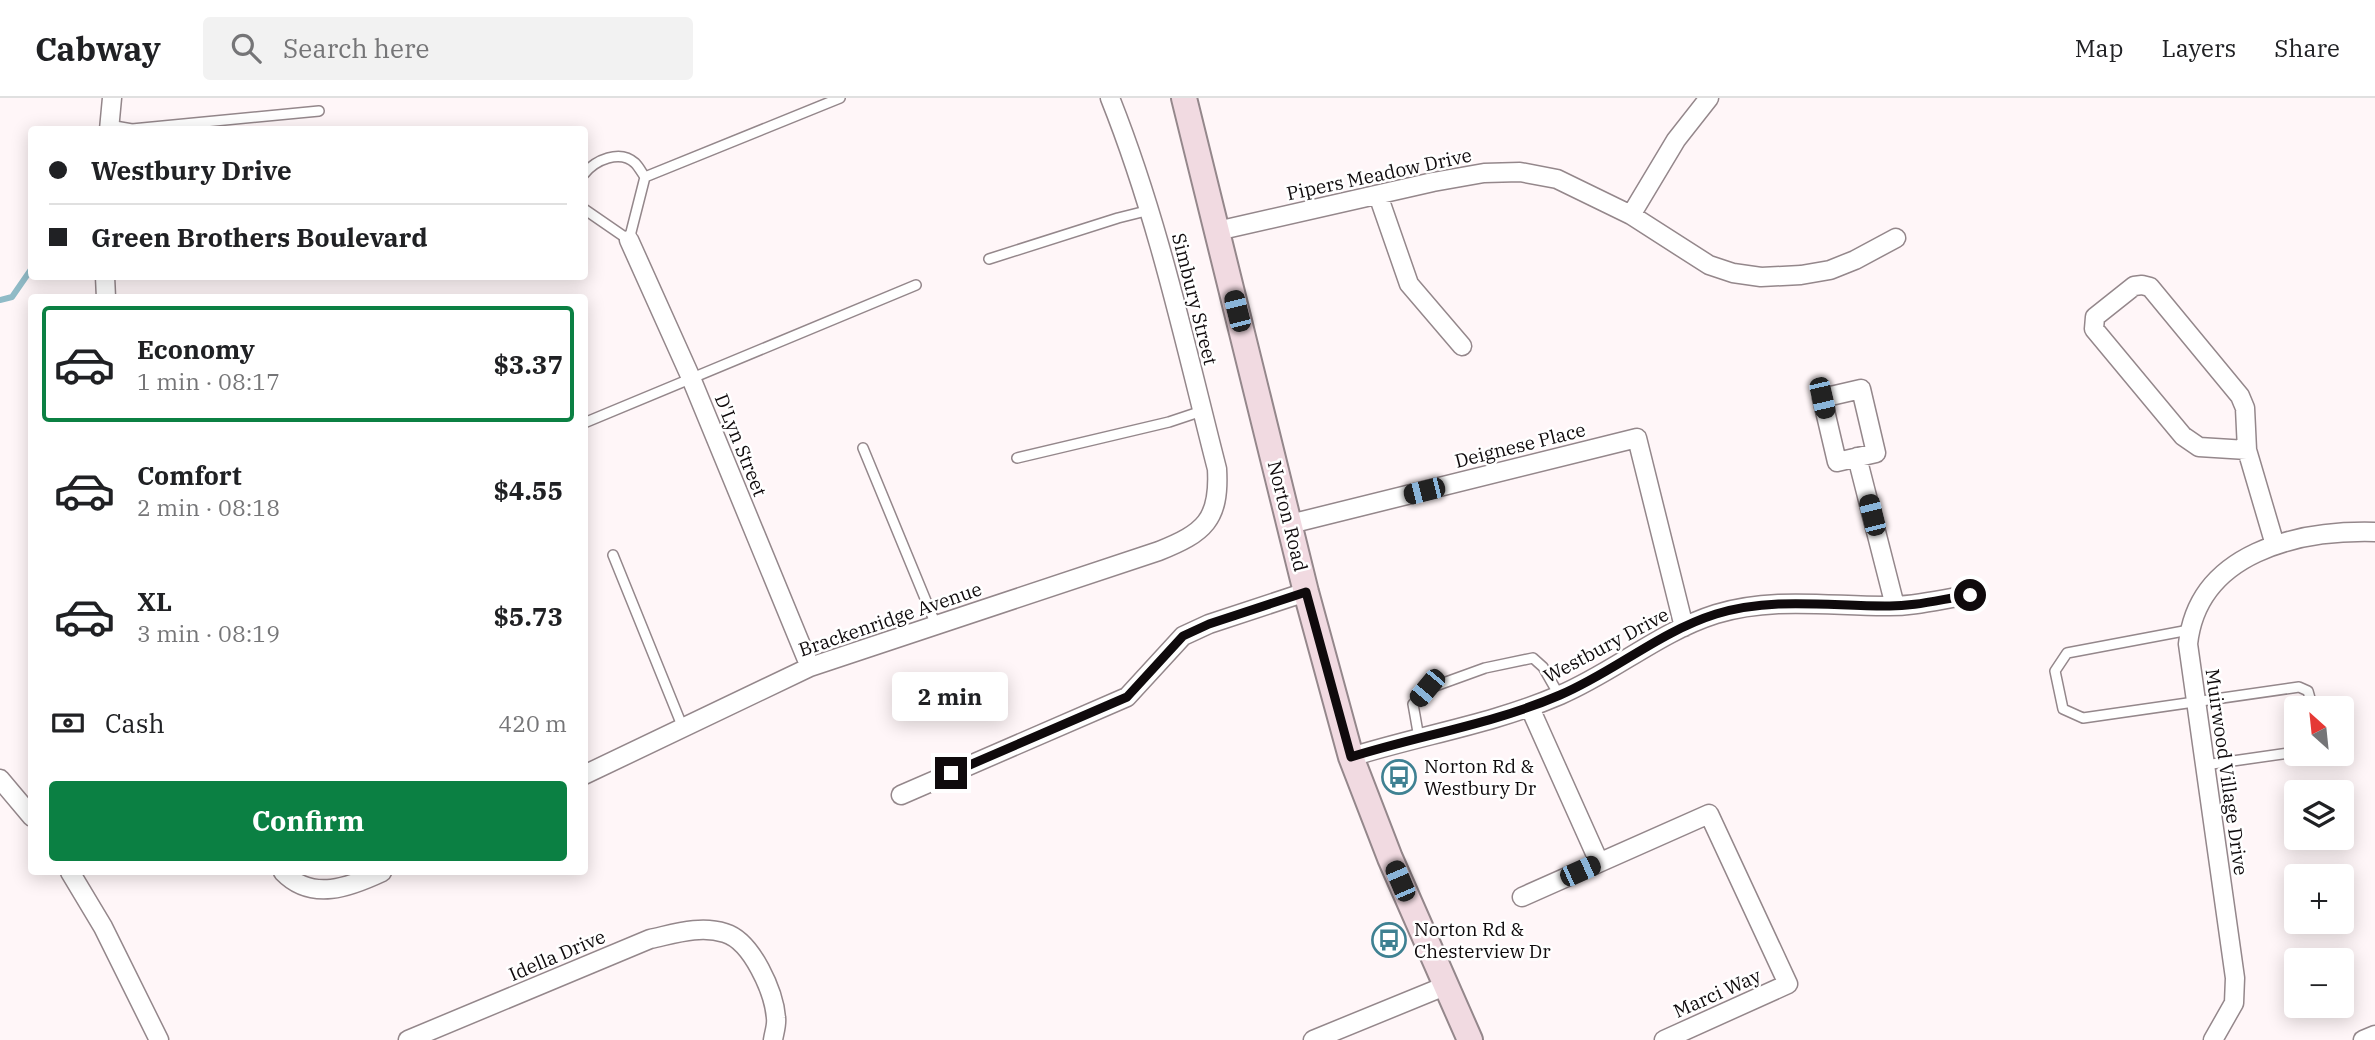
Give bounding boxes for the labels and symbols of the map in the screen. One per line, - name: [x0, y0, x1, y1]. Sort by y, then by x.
- street label: Pipers Meadow Drive: [1284, 143, 1474, 205]
- street label: Simbury Street: [1167, 230, 1223, 368]
- car: [1222, 288, 1253, 334]
- car: [1808, 375, 1837, 421]
- street label: D'Lyn Street: [710, 390, 773, 500]
- street label: Deignese Place: [1452, 417, 1588, 473]
- street label: Norton Road: [1263, 458, 1313, 574]
- car: [1402, 476, 1447, 506]
- car: [1857, 492, 1888, 538]
- street label: Brackenridge Avenue: [795, 576, 985, 662]
- route start: [1954, 579, 1986, 611]
- street label: Westbury Drive: [1539, 602, 1673, 688]
- car: [1406, 665, 1449, 711]
- street label: Muirwood Village Drive: [2201, 667, 2253, 877]
- callout: 2 min: [893, 672, 1009, 720]
- north arrow: [2284, 696, 2354, 766]
- place label: Norton Rd & Westbury Dr: [1424, 754, 1537, 800]
- route end: [935, 757, 967, 789]
- bus stop icon: Norton Rd & Westbury Dr: [1380, 758, 1418, 796]
- car: [1557, 853, 1604, 889]
- car: [1383, 858, 1418, 904]
- place label: Norton Rd & Chesterview Dr: [1414, 917, 1551, 963]
- bus stop icon: Norton Rd & Chesterview Dr: [1370, 921, 1408, 959]
- street label: Idella Drive: [505, 924, 609, 986]
- street label: Marci Way: [1670, 963, 1765, 1023]

